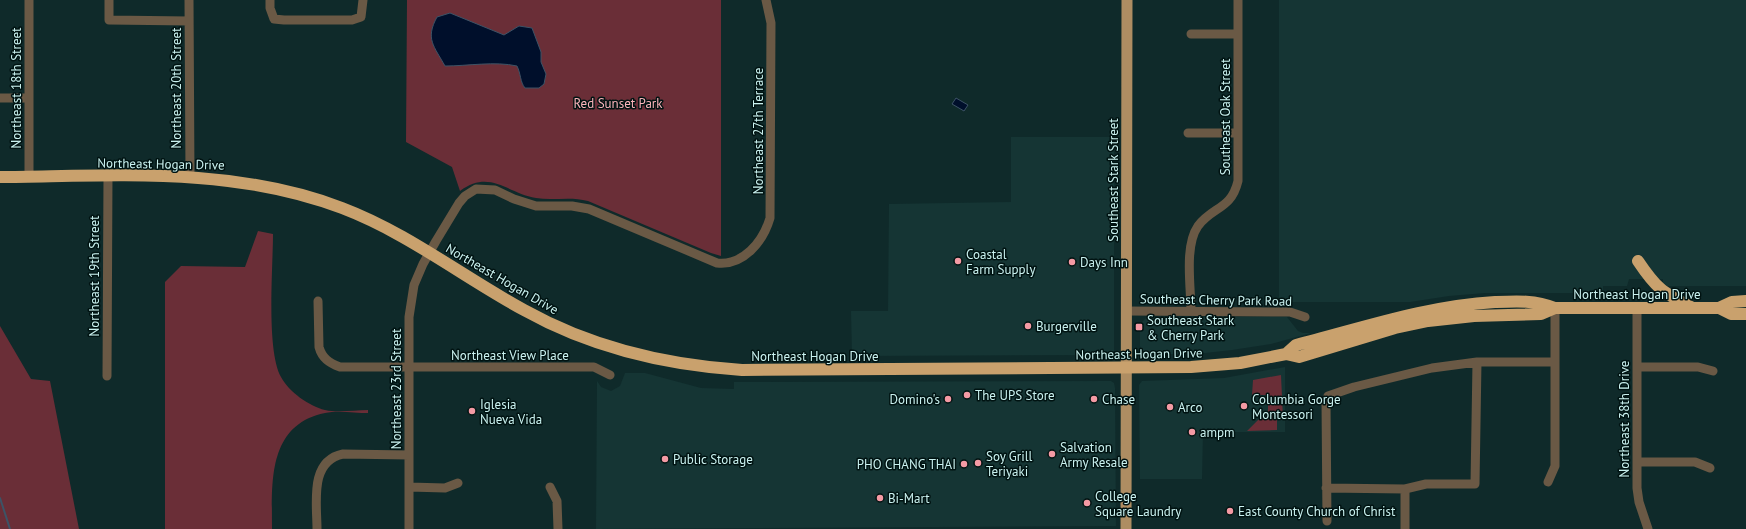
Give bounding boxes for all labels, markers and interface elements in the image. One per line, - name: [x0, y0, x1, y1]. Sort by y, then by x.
- street label: Northeast 18th Street: [8, 27, 25, 148]
- street label: Northeast 20th Street: [168, 27, 185, 148]
- street label: Southeast Oak Street: [1217, 58, 1234, 175]
- street label: Northeast 27th Terrace: [750, 68, 767, 194]
- park label: Red Sunset Park: [573, 95, 663, 112]
- street label: Southeast Stark Street: [1105, 118, 1122, 242]
- street label: Northeast Hogan Drive: [97, 154, 225, 174]
- street label: Northeast 19th Street: [86, 215, 103, 336]
- street label: Northeast Hogan Drive: [443, 240, 561, 318]
- place label: Coastal Farm Supply: [966, 246, 1035, 278]
- place label: Days Inn: [1080, 254, 1128, 271]
- marker: Coastal Farm Supply: [953, 256, 963, 266]
- marker: Days Inn: [1067, 257, 1077, 267]
- street label: Northeast Hogan Drive: [1573, 286, 1701, 303]
- street label: Southeast Cherry Park Road: [1140, 290, 1292, 310]
- place label: Southeast Stark & Cherry Park: [1147, 312, 1235, 344]
- place label: Burgerville: [1036, 318, 1097, 335]
- marker: Burgerville: [1023, 321, 1033, 331]
- marker: Southeast Stark & Cherry Park: [1134, 322, 1144, 332]
- street label: Northeast 23rd Street: [388, 328, 405, 449]
- street label: Northeast Hogan Drive: [1075, 344, 1203, 364]
- street label: Northeast View Place: [451, 347, 569, 364]
- street label: Northeast Hogan Drive: [751, 348, 879, 365]
- street label: Northeast 38th Drive: [1616, 361, 1633, 477]
- place label: The UPS Store: [975, 387, 1055, 404]
- marker: The UPS Store: [962, 390, 972, 400]
- place label: Domino's: [890, 391, 940, 408]
- place label: Chase: [1102, 391, 1135, 408]
- place label: Columbia Gorge Montessori: [1252, 391, 1341, 423]
- marker: Domino's: [943, 394, 953, 404]
- marker: Chase: [1089, 394, 1099, 404]
- place label: Iglesia Nueva Vida: [480, 396, 542, 428]
- place label: Arco: [1178, 399, 1203, 416]
- marker: Columbia Gorge Montessori: [1239, 401, 1249, 411]
- marker: Arco: [1165, 402, 1175, 412]
- marker: Iglesia Nueva Vida: [467, 406, 477, 416]
- place label: ampm: [1200, 424, 1235, 441]
- marker: ampm: [1187, 427, 1197, 437]
- place label: Salvation Army Resale: [1060, 439, 1128, 471]
- place label: Soy Grill Teriyaki: [986, 448, 1032, 480]
- marker: Salvation Army Resale: [1047, 449, 1057, 459]
- place label: Public Storage: [673, 451, 753, 468]
- marker: Public Storage: [660, 454, 670, 464]
- place label: PHO CHANG THAI: [857, 456, 956, 473]
- marker: Soy Grill Teriyaki: [973, 458, 983, 468]
- marker: PHO CHANG THAI: [959, 459, 969, 469]
- place label: College Square Laundry: [1095, 488, 1181, 520]
- place label: Bi-Mart: [888, 490, 930, 507]
- marker: Bi-Mart: [875, 493, 885, 503]
- marker: College Square Laundry: [1082, 498, 1092, 508]
- place label: East County Church of Christ: [1238, 503, 1396, 520]
- marker: East County Church of Christ: [1225, 506, 1235, 516]

